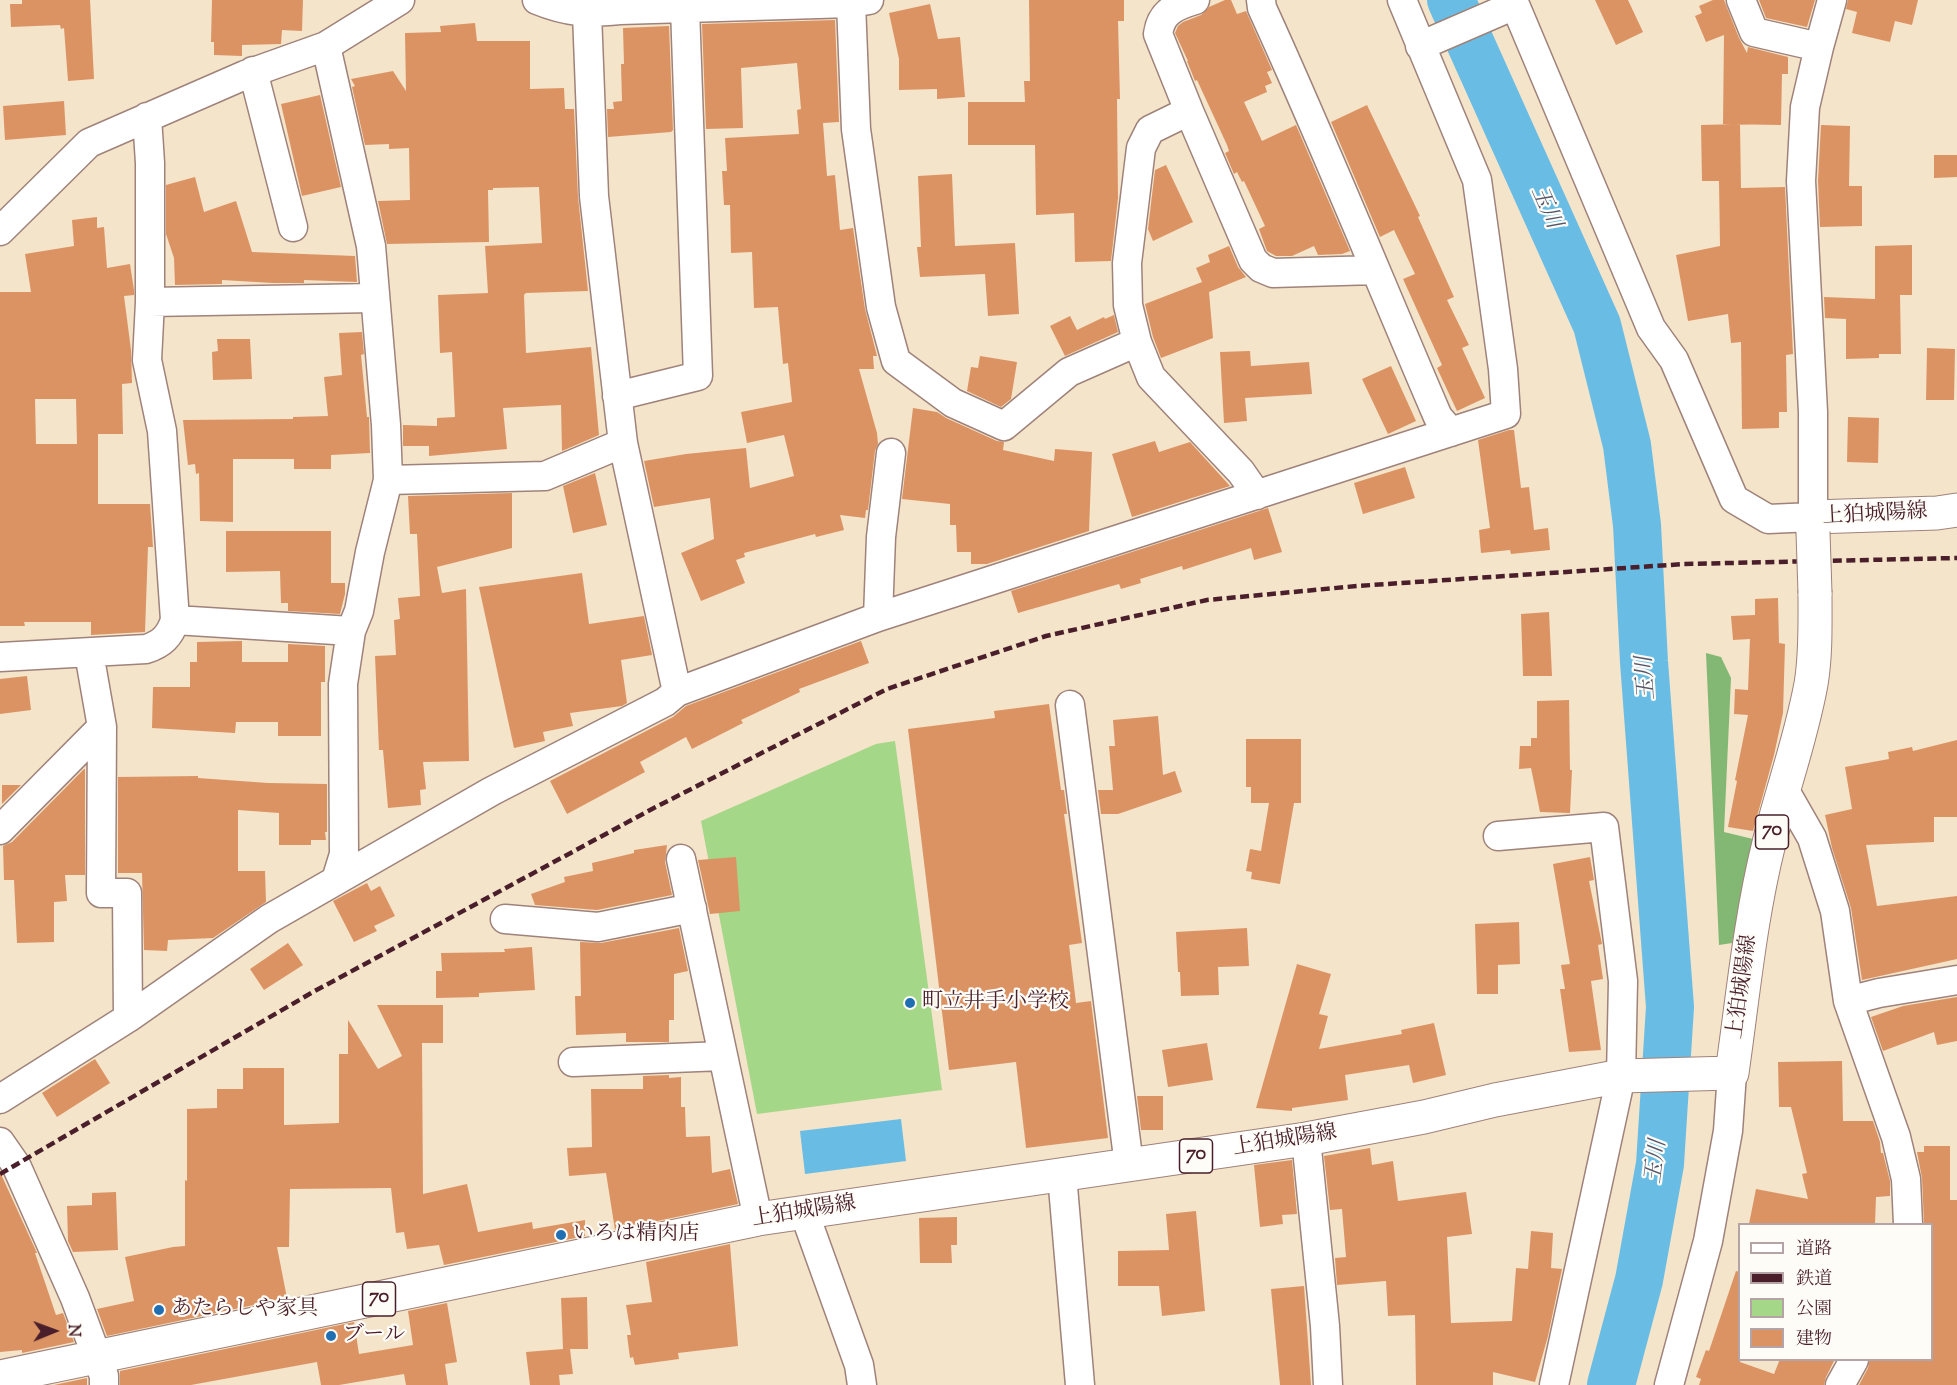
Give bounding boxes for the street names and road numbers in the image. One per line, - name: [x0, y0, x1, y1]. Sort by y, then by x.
- street label: 上狛城陽線: [1822, 501, 1928, 531]
- road number: 70: [1756, 815, 1788, 849]
- street label: 上狛城陽線: [1724, 933, 1764, 1041]
- street label: 上狛城陽線: [1231, 1121, 1339, 1163]
- road number: 70: [1180, 1139, 1212, 1173]
- street label: 上狛城陽線: [750, 1192, 858, 1234]
- road number: 70: [362, 1282, 395, 1316]

